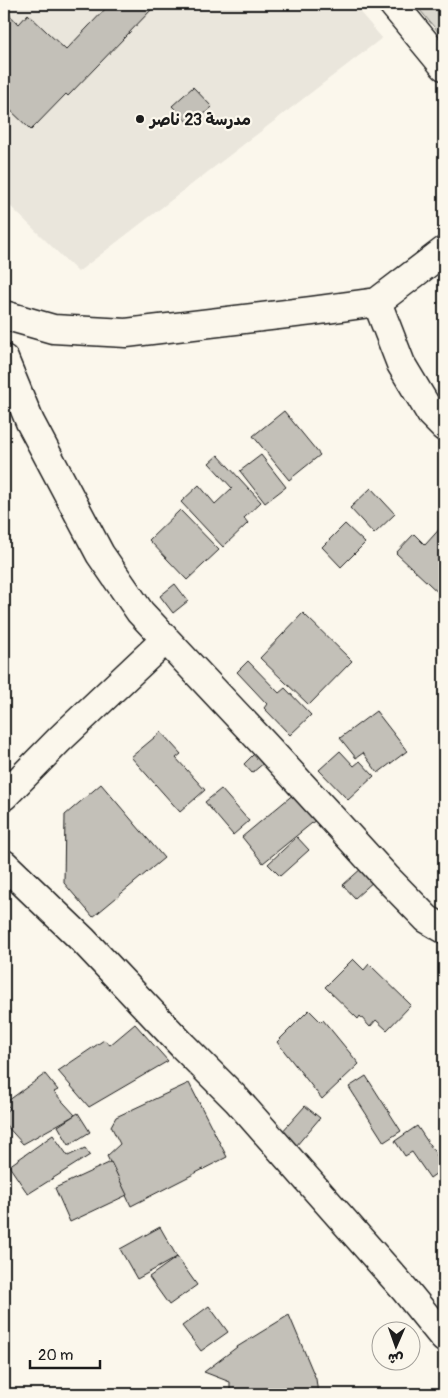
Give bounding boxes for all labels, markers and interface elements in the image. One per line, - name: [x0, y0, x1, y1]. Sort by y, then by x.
- place label: مدرسة 23 ناصر: [148, 110, 251, 130]
- marker: مدرسة 23 ناصر: [134, 113, 146, 125]
- north arrow: [370, 1320, 420, 1370]
- scale bar: [30, 1338, 100, 1370]
- text: 20 m: [38, 1346, 73, 1365]
- text: ش: [388, 1350, 404, 1367]

